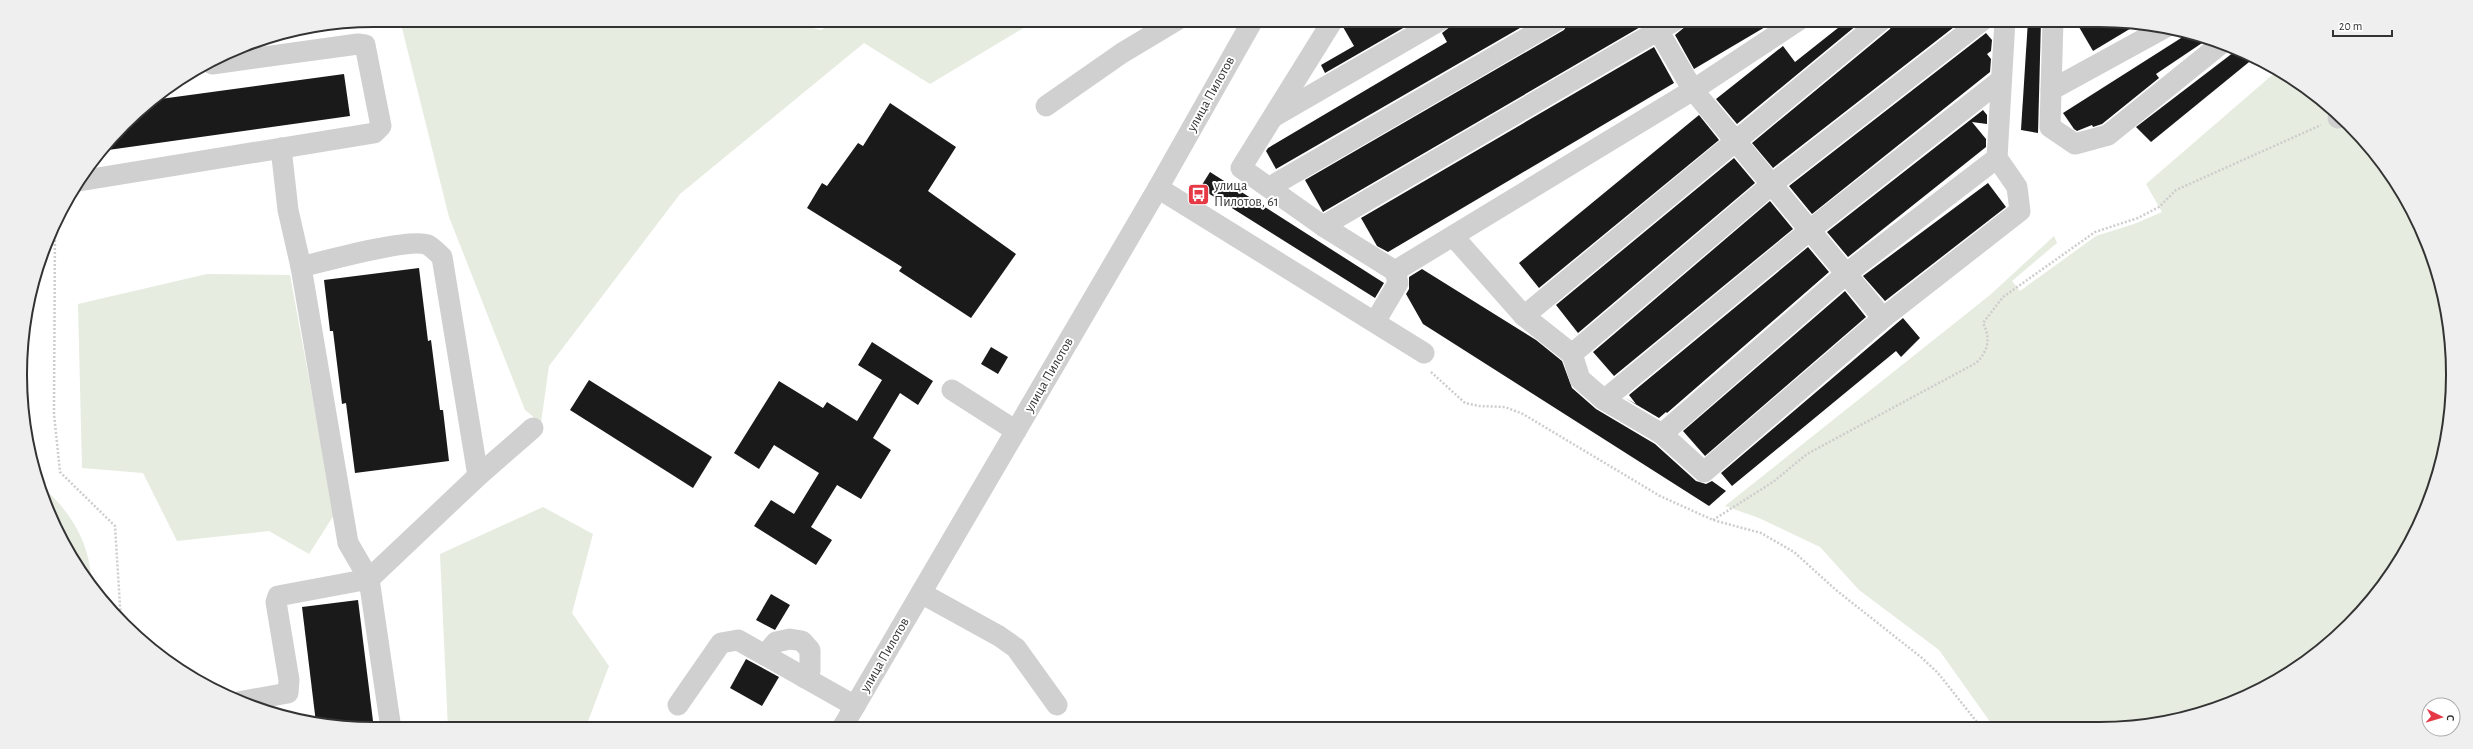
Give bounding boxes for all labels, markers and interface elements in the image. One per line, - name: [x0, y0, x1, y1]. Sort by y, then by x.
- scale bar: [2333, 12, 2392, 38]
- text: 20 m: [2339, 20, 2362, 32]
- street label: улица Пилотов: [1184, 54, 1237, 135]
- place label: улица Пилотов, 61: [1213, 179, 1279, 209]
- bus stop icon: улица Пилотов, 61: [1186, 181, 1212, 207]
- street label: улица Пилотов: [1022, 335, 1076, 415]
- street label: улица Пилотов: [858, 615, 912, 695]
- north arrow: [2421, 697, 2461, 737]
- text: С: [2445, 714, 2456, 721]

